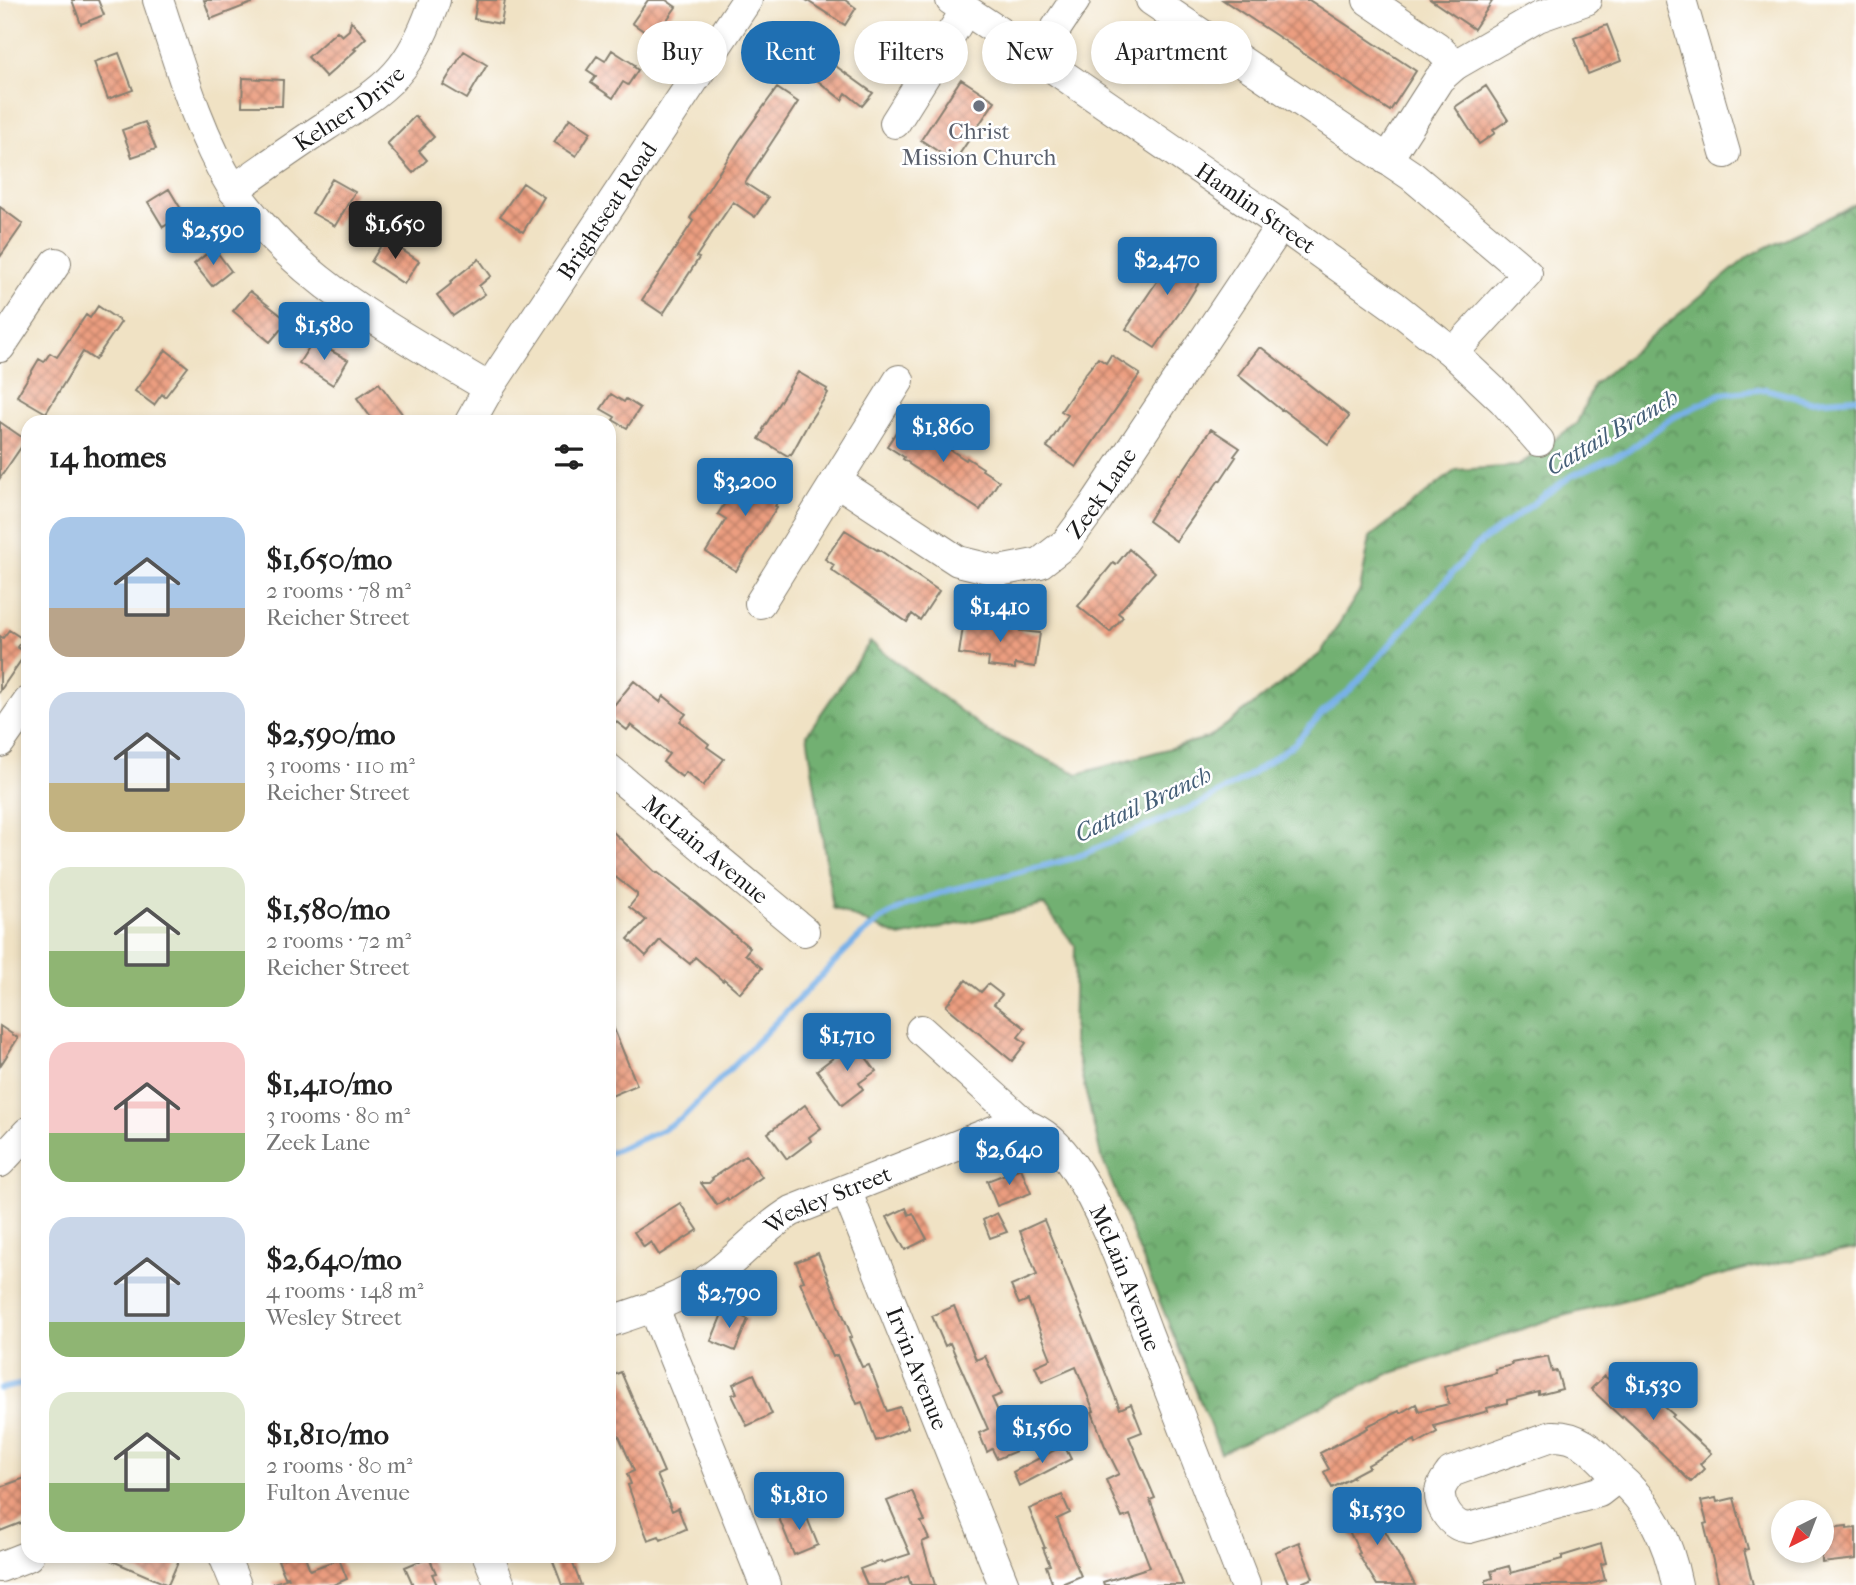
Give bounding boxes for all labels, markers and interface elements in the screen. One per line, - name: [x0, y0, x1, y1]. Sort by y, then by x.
- chip: Buy: [637, 21, 727, 84]
- chip: Rent: [741, 21, 840, 84]
- chip: Filters: [854, 21, 968, 84]
- chip: New: [982, 21, 1077, 84]
- chip: Apartment: [1091, 21, 1252, 84]
- street label: Kelner Drive: [289, 61, 411, 157]
- marker: Christ Mission Church: [971, 98, 987, 114]
- place label: Christ Mission Church: [901, 118, 1057, 171]
- street label: Brightseat Road: [552, 137, 663, 285]
- street label: Hamlin Street: [1190, 157, 1321, 259]
- pin: $1,650: [338, 202, 452, 261]
- pin: $2,590: [156, 208, 270, 267]
- text: $1,650: [365, 210, 425, 237]
- text: $2,590: [182, 216, 245, 243]
- pin: $2,470: [1110, 238, 1224, 297]
- text: $2,470: [1134, 246, 1200, 273]
- pin: $1,580: [267, 302, 381, 362]
- text: $1,580: [295, 311, 353, 338]
- water label: Cattail Branch: [1541, 383, 1683, 481]
- pin: $1,860: [886, 405, 1000, 464]
- text: $1,860: [912, 413, 974, 440]
- icon: filters: [550, 438, 588, 476]
- text: 14 homes: [49, 440, 166, 475]
- street label: Zeek Lane: [1061, 443, 1142, 544]
- pin: $3,200: [688, 458, 802, 518]
- text: $3,200: [713, 467, 777, 494]
- text: $1,650/mo: [266, 542, 392, 577]
- icon: home: [105, 545, 189, 629]
- text: 2 rooms · 78 m²: [266, 577, 411, 604]
- pin: $1,410: [943, 584, 1057, 644]
- text: $1,410: [970, 593, 1030, 620]
- text: Reicher Street: [266, 604, 410, 631]
- text: $2,590/mo: [266, 717, 396, 752]
- icon: home: [105, 720, 189, 804]
- text: 3 rooms · 110 m²: [266, 752, 415, 779]
- water label: Cattail Branch: [1070, 760, 1216, 848]
- text: Reicher Street: [266, 779, 410, 806]
- street label: McLain Avenue: [637, 790, 774, 910]
- text: $1,580/mo: [266, 892, 390, 927]
- icon: home: [105, 895, 189, 979]
- text: 2 rooms · 72 m²: [266, 927, 411, 954]
- text: Reicher Street: [266, 954, 410, 981]
- pin: $1,710: [790, 1014, 904, 1073]
- text: $1,710: [819, 1022, 875, 1049]
- text: $1,410/mo: [266, 1067, 392, 1102]
- icon: home: [105, 1070, 189, 1154]
- text: 3 rooms · 80 m²: [266, 1102, 410, 1129]
- pin: $2,640: [952, 1128, 1066, 1187]
- text: Zeek Lane: [266, 1129, 370, 1156]
- text: $2,640: [975, 1136, 1043, 1163]
- street label: Wesley Street: [758, 1160, 895, 1241]
- street label: McLain Avenue: [1084, 1201, 1166, 1355]
- text: $2,640/mo: [266, 1242, 402, 1277]
- icon: home: [105, 1245, 189, 1329]
- pin: $2,790: [672, 1270, 786, 1330]
- text: 4 rooms · 148 m²: [266, 1277, 423, 1304]
- text: $2,790: [697, 1279, 761, 1306]
- street label: Irvin Avenue: [880, 1303, 953, 1434]
- text: Wesley Street: [266, 1304, 402, 1331]
- pin: $1,530: [1596, 1362, 1710, 1422]
- text: $1,530: [1625, 1371, 1681, 1398]
- pin: $1,560: [985, 1406, 1099, 1465]
- text: $1,560: [1012, 1414, 1072, 1441]
- text: $1,810/mo: [266, 1417, 389, 1452]
- icon: home: [105, 1420, 189, 1504]
- text: 2 rooms · 80 m²: [266, 1452, 413, 1479]
- pin: $1,810: [742, 1472, 856, 1532]
- text: Fulton Avenue: [266, 1479, 410, 1506]
- text: $1,810: [770, 1481, 828, 1508]
- pin: $1,530: [1320, 1488, 1434, 1547]
- text: $1,530: [1349, 1496, 1405, 1523]
- north arrow: [1771, 1500, 1834, 1563]
- map controls: [1771, 1500, 1834, 1563]

